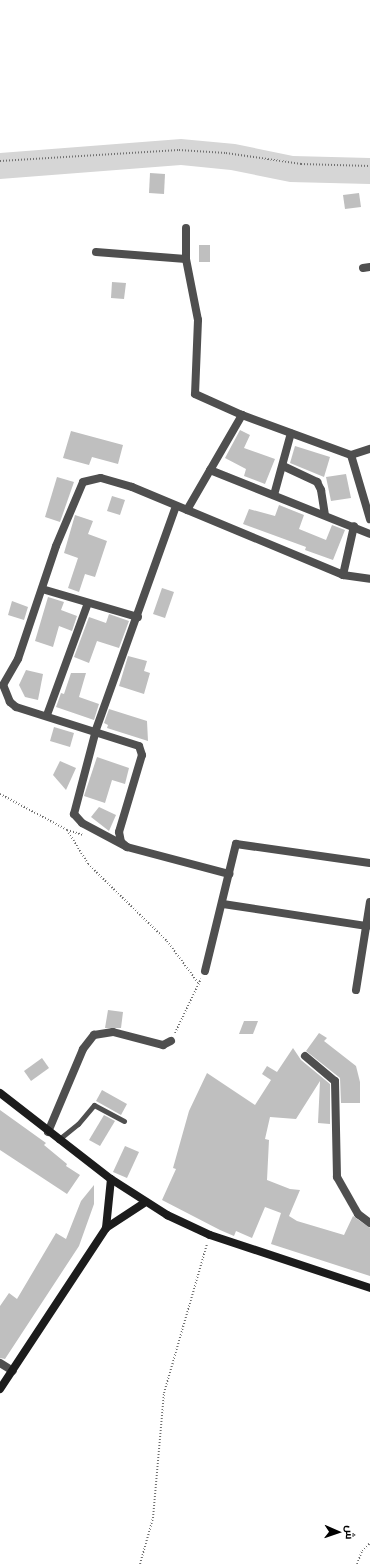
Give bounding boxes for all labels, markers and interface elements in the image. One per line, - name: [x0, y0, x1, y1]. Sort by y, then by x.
- north arrow: [318, 1512, 358, 1552]
- text: ش: [343, 1525, 357, 1540]

